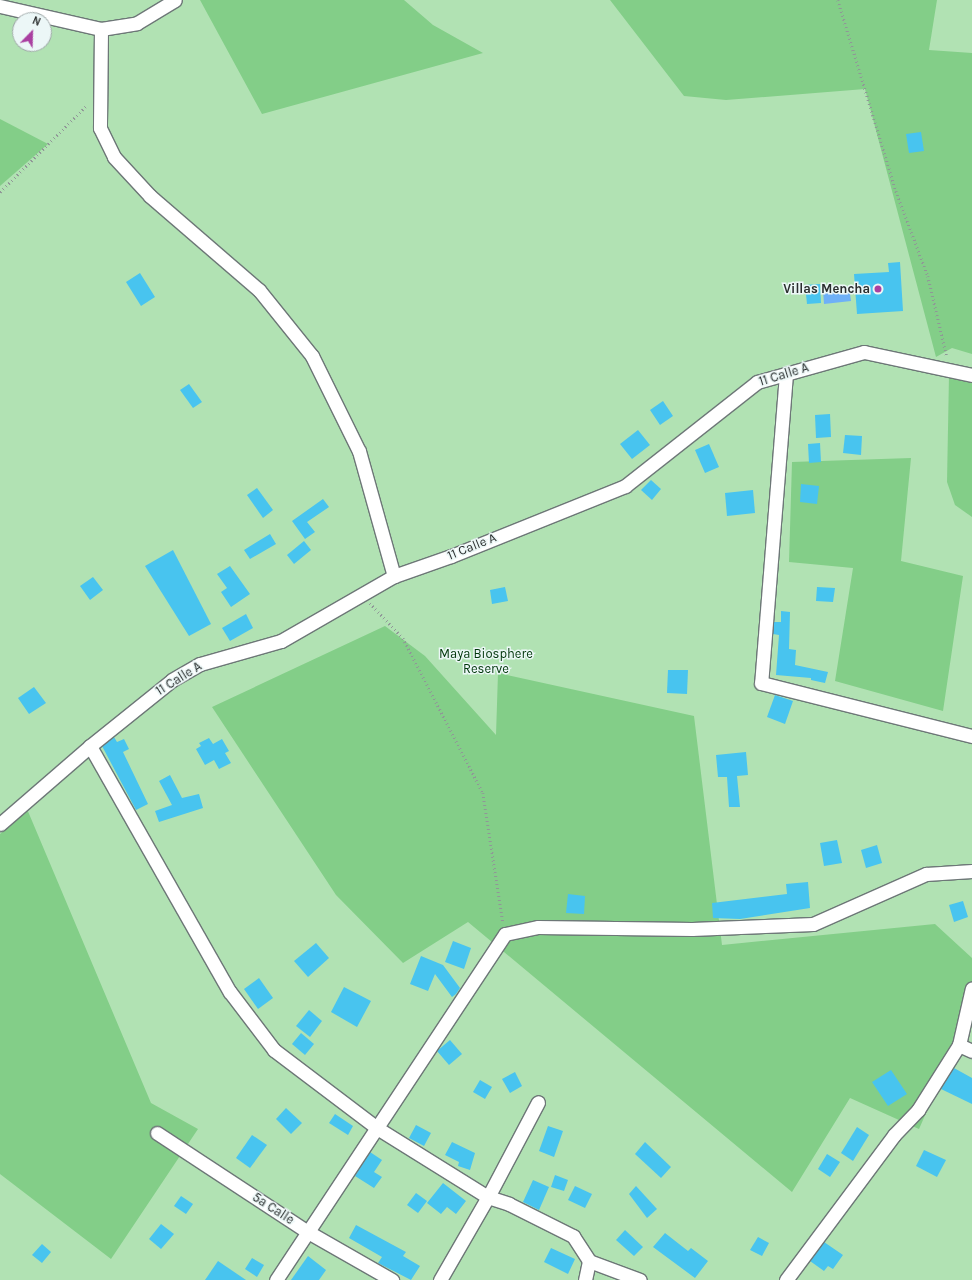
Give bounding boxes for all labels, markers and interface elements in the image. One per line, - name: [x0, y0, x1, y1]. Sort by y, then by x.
- north arrow: [12, 12, 52, 52]
- text: N: [30, 14, 43, 29]
- place label: Villas Mencha: [783, 281, 870, 297]
- marker: Villas Mencha: [873, 284, 883, 294]
- street label: 11 Calle A: [757, 360, 811, 390]
- street label: 11 Calle A: [445, 530, 499, 564]
- park label: Maya Biosphere Reserve: [439, 647, 533, 678]
- street label: 11 Calle A: [153, 659, 205, 699]
- street label: 5a Calle: [249, 1190, 297, 1228]

